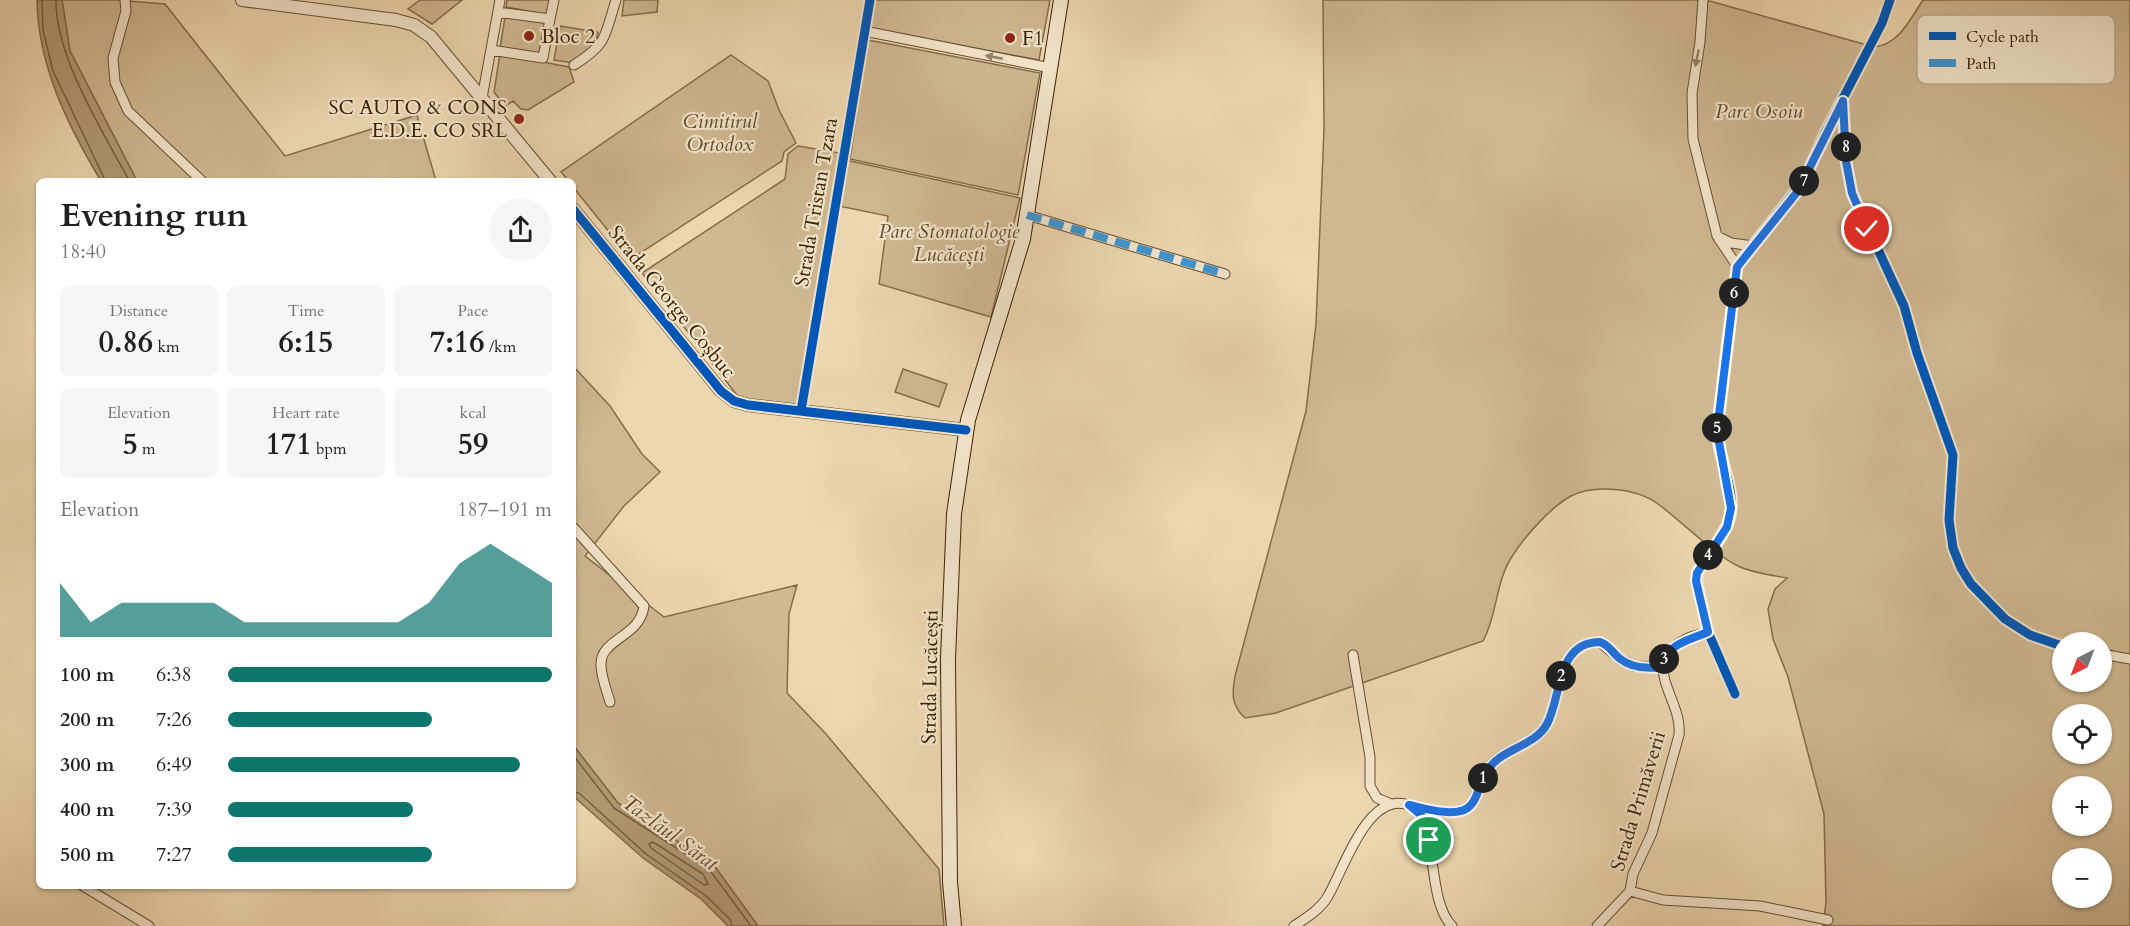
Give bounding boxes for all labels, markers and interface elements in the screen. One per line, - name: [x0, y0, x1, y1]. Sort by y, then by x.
- legend: [1917, 15, 2115, 84]
- place label: Bloc 2: [541, 23, 595, 50]
- place label: F1: [1022, 25, 1044, 52]
- text: Cycle path: [1966, 26, 2039, 48]
- marker: Bloc 2: [522, 29, 536, 43]
- marker: F1: [1003, 31, 1017, 45]
- one-way arrow: [1692, 49, 1701, 68]
- one-way arrow: [984, 52, 1003, 61]
- text: Path: [1966, 53, 1996, 75]
- place label: SC AUTO & CONS E.D.E. CO SRL: [329, 94, 508, 144]
- park label: Parc Osoiu: [1715, 98, 1803, 125]
- park label: Cimitirul Ortodox: [683, 108, 758, 158]
- marker: SC AUTO & CONS E.D.E. CO SRL: [512, 112, 526, 126]
- street label: Strada Tristan Tzara: [788, 115, 844, 289]
- pin: 8: [1831, 132, 1861, 162]
- text: 8: [1842, 136, 1850, 158]
- pin: 7: [1789, 166, 1819, 196]
- text: 7: [1800, 170, 1808, 192]
- text: Evening run: [60, 193, 248, 238]
- button: share: [489, 198, 552, 261]
- pin: [1841, 203, 1892, 254]
- icon: check: [1850, 212, 1883, 245]
- park label: Parc Stomatologie Lucăcești: [878, 218, 1020, 268]
- street label: Strada George Coșbuc: [602, 220, 742, 384]
- text: 18:40: [60, 238, 106, 265]
- pin: 6: [1719, 278, 1749, 308]
- text: 6: [1730, 282, 1738, 304]
- text: Distance: [110, 300, 168, 322]
- text: Time: [287, 300, 325, 322]
- text: Pace: [458, 300, 488, 322]
- text: 0.86: [98, 322, 153, 363]
- text: 6:15: [279, 322, 333, 363]
- text: 7:16: [430, 322, 485, 363]
- text: km: [153, 336, 180, 358]
- text: /km: [485, 336, 516, 358]
- text: Elevation: [107, 402, 171, 424]
- text: Heart rate: [272, 402, 340, 424]
- text: kcal: [460, 402, 486, 424]
- pin: 5: [1702, 413, 1732, 443]
- text: 5: [1713, 417, 1721, 439]
- text: 5: [122, 424, 138, 465]
- text: 171: [265, 424, 312, 465]
- text: 59: [458, 424, 488, 465]
- text: m: [138, 438, 156, 460]
- text: bpm: [312, 438, 347, 460]
- text: Elevation: [60, 496, 139, 523]
- text: 187–191 m: [457, 496, 552, 523]
- pin: 4: [1693, 540, 1723, 570]
- text: 4: [1704, 544, 1712, 566]
- street label: Strada Lucăcești: [915, 609, 945, 744]
- north arrow: [2052, 632, 2112, 692]
- map controls: [2052, 632, 2112, 908]
- pin: 3: [1649, 644, 1679, 674]
- text: 3: [1660, 648, 1668, 670]
- text: 100 m: [60, 661, 115, 688]
- text: 6:38: [156, 661, 192, 688]
- pin: 2: [1546, 661, 1576, 691]
- text: 2: [1557, 665, 1565, 687]
- button: locate: [2052, 704, 2112, 764]
- text: 200 m: [60, 706, 115, 733]
- text: 7:26: [156, 706, 192, 733]
- street label: Strada Primăverii: [1604, 727, 1672, 874]
- text: 300 m: [60, 751, 115, 778]
- text: 6:49: [156, 751, 192, 778]
- pin: 1: [1468, 763, 1498, 793]
- text: 1: [1479, 767, 1487, 789]
- button: +: [2052, 776, 2112, 836]
- water label: Tazlăul Sărat: [616, 788, 725, 878]
- text: 400 m: [60, 796, 115, 823]
- text: 7:39: [156, 796, 192, 823]
- pin: [1403, 814, 1454, 865]
- icon: arrive: [1412, 823, 1445, 856]
- text: 500 m: [60, 841, 115, 868]
- text: 7:27: [156, 841, 192, 868]
- button: −: [2052, 848, 2112, 908]

